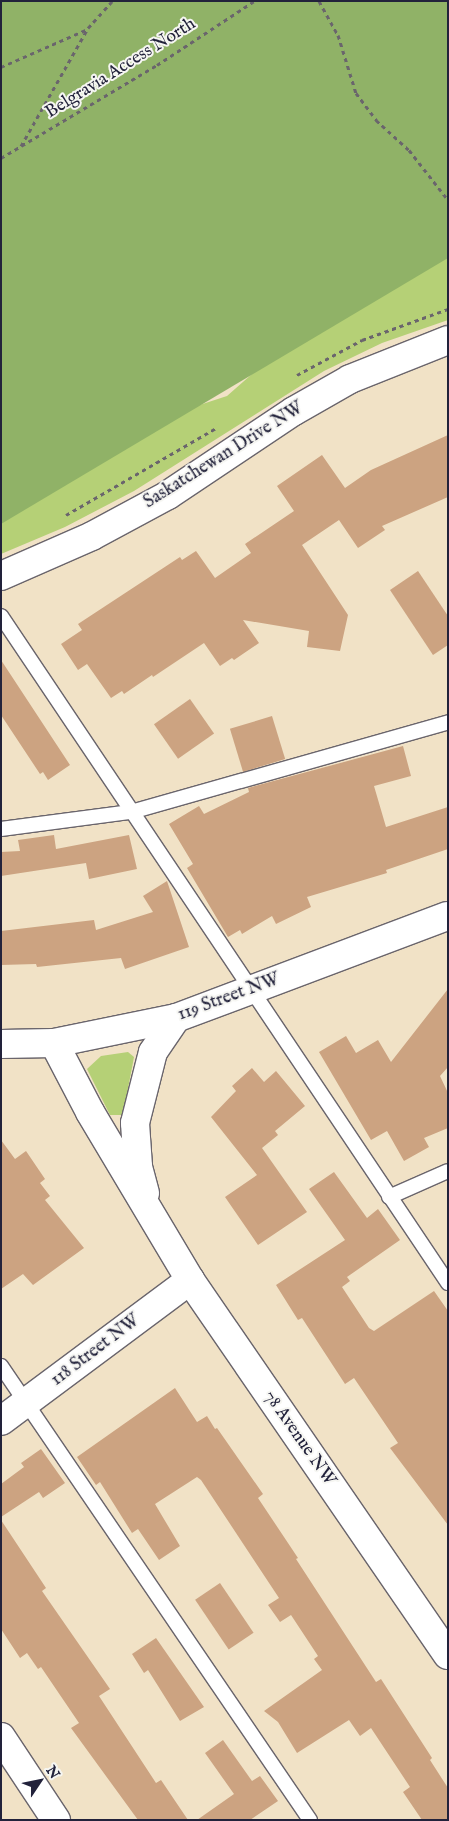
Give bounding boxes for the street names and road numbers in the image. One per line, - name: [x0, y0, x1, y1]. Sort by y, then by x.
- street label: Belgravia Access North: [42, 14, 200, 124]
- street label: Saskatchewan Drive NW: [140, 398, 308, 514]
- street label: 119 Street NW: [175, 970, 283, 1026]
- street label: 118 Street NW: [47, 1311, 145, 1391]
- street label: 78 Avenue NW: [258, 1387, 340, 1491]

